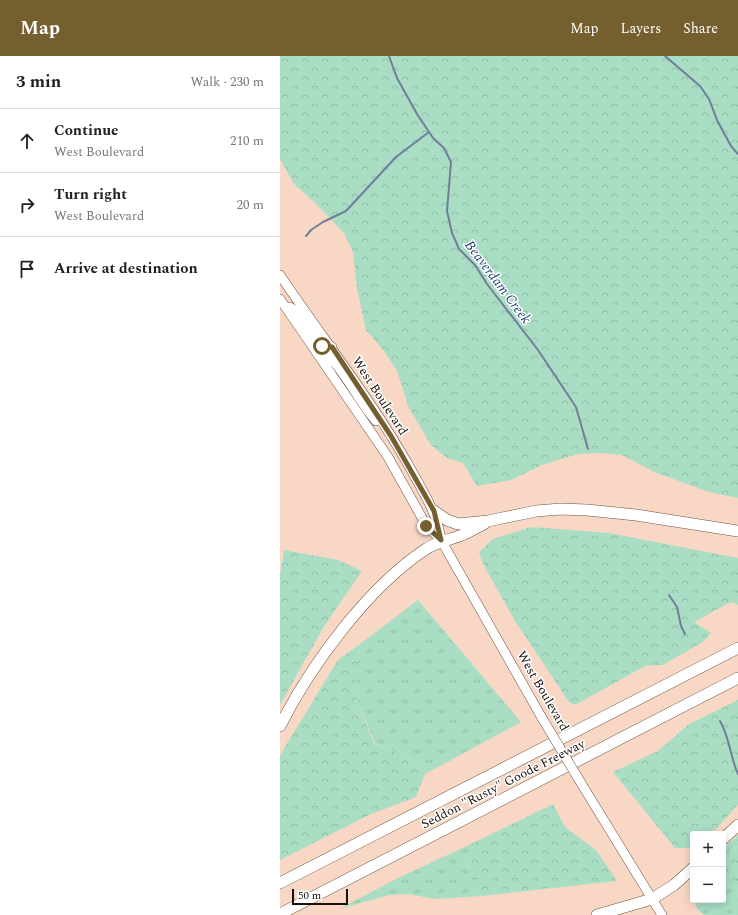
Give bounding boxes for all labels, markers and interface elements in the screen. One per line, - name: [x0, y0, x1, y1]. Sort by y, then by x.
- text: Map: [20, 14, 60, 43]
- text: Map: [570, 18, 599, 39]
- text: Layers: [621, 18, 661, 39]
- text: Share: [683, 18, 718, 39]
- text: 3 min: [16, 69, 61, 95]
- text: Walk · 230 m: [190, 72, 264, 92]
- text: Continue: [54, 119, 119, 142]
- icon: ahead: [16, 130, 38, 152]
- text: 210 m: [230, 131, 264, 151]
- text: West Boulevard: [54, 142, 144, 162]
- text: Turn right: [54, 183, 127, 206]
- icon: right: [16, 194, 38, 216]
- text: 20 m: [237, 195, 264, 215]
- text: West Boulevard: [54, 206, 144, 226]
- water label: Beaverdam Creek: [460, 236, 537, 329]
- text: Arrive at destination: [54, 257, 198, 280]
- icon: arrive: [16, 258, 38, 280]
- route start: [313, 337, 331, 355]
- street label: West Boulevard: [347, 353, 413, 439]
- route end: [417, 517, 435, 535]
- street label: West Boulevard: [512, 647, 574, 735]
- street label: Seddon "Rusty" Goode Freeway: [418, 734, 589, 834]
- map controls: [690, 831, 726, 903]
- button: +: [690, 831, 726, 867]
- button: −: [690, 867, 726, 903]
- scale bar: [292, 887, 348, 906]
- text: 50 m: [298, 887, 321, 904]

